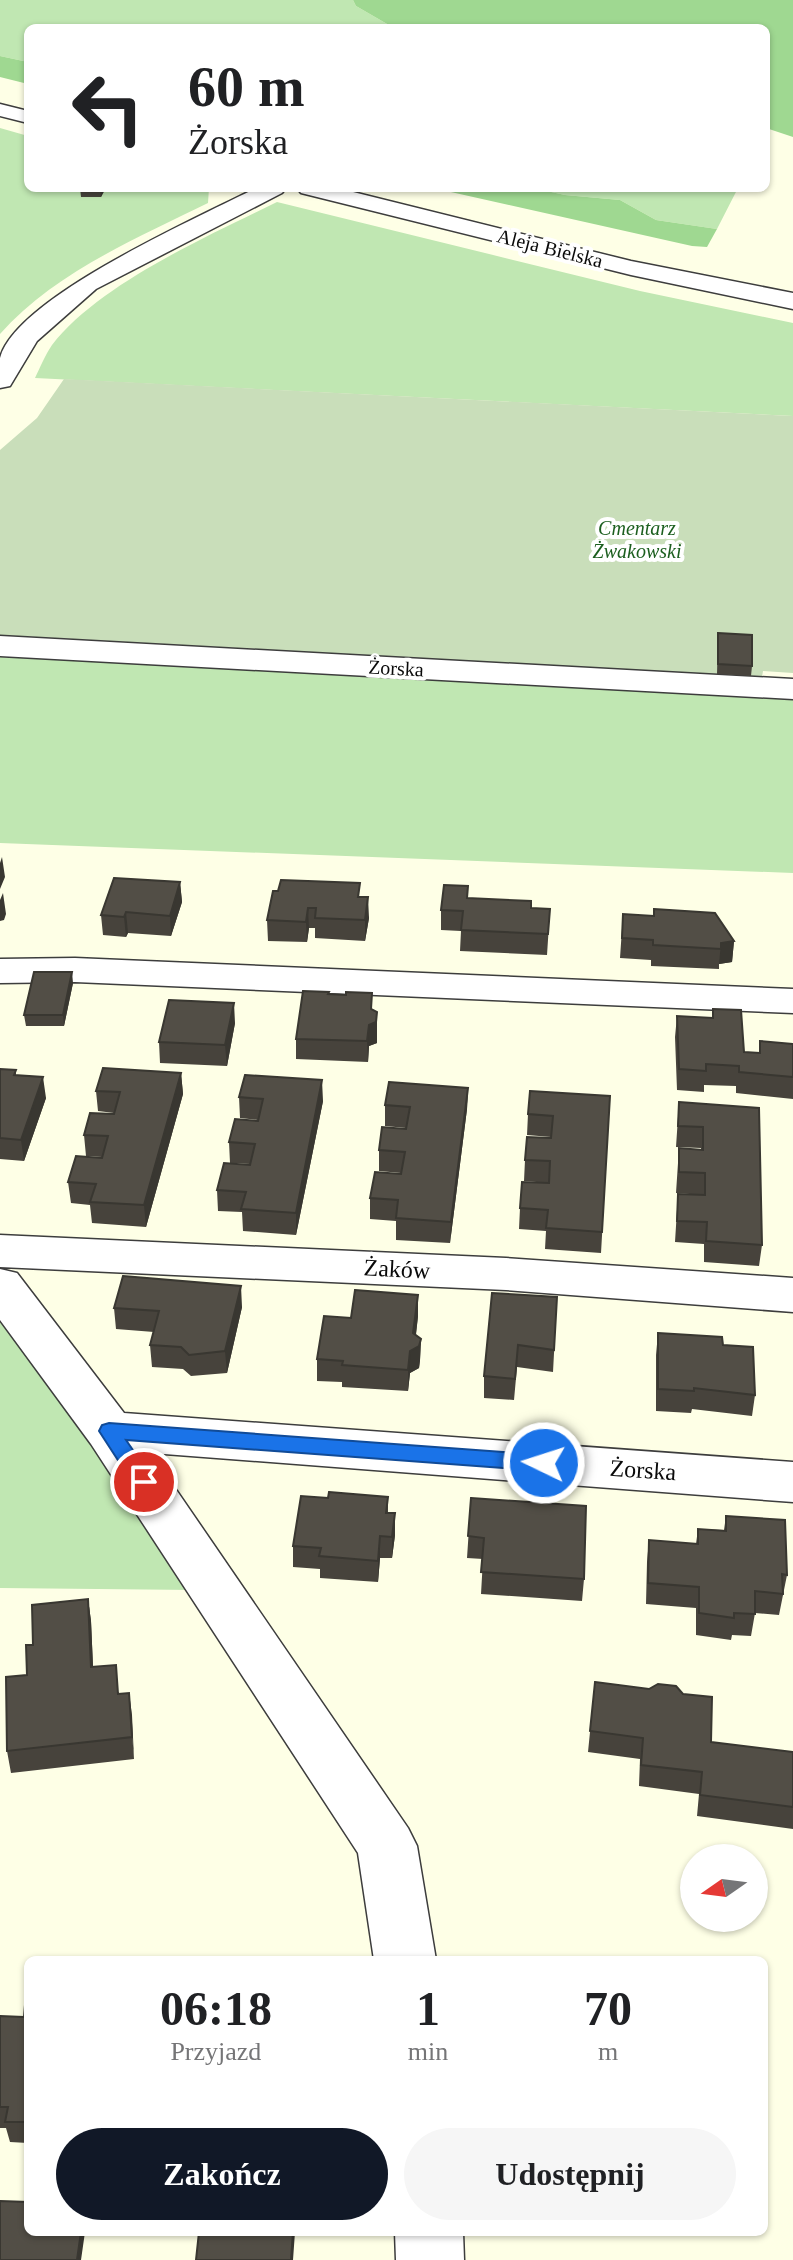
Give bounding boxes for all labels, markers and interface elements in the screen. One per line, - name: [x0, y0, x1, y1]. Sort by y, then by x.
- icon: left: [56, 56, 160, 160]
- text: 60 m: [188, 56, 305, 118]
- text: Żorska: [188, 122, 288, 162]
- street label: Aleja Bielska: [495, 224, 605, 273]
- park label: Cmentarz Żwakowski: [593, 517, 681, 562]
- street label: Żorska: [368, 656, 424, 680]
- street label: Żaków: [363, 1254, 432, 1284]
- position arrow: [502, 1421, 586, 1505]
- pin: [110, 1448, 178, 1516]
- street label: Żorska: [609, 1455, 677, 1485]
- icon: arrive: [122, 1460, 166, 1504]
- north arrow: [680, 1844, 768, 1932]
- map controls: [680, 1844, 768, 1932]
- text: 06:18: [160, 1982, 272, 2035]
- text: 1: [416, 1982, 440, 2035]
- text: 70: [584, 1982, 632, 2035]
- text: Przyjazd: [170, 2037, 261, 2066]
- text: min: [408, 2037, 448, 2066]
- text: m: [598, 2037, 618, 2066]
- button: Zakończ: [56, 2128, 388, 2220]
- button: Udostępnij: [404, 2128, 736, 2220]

